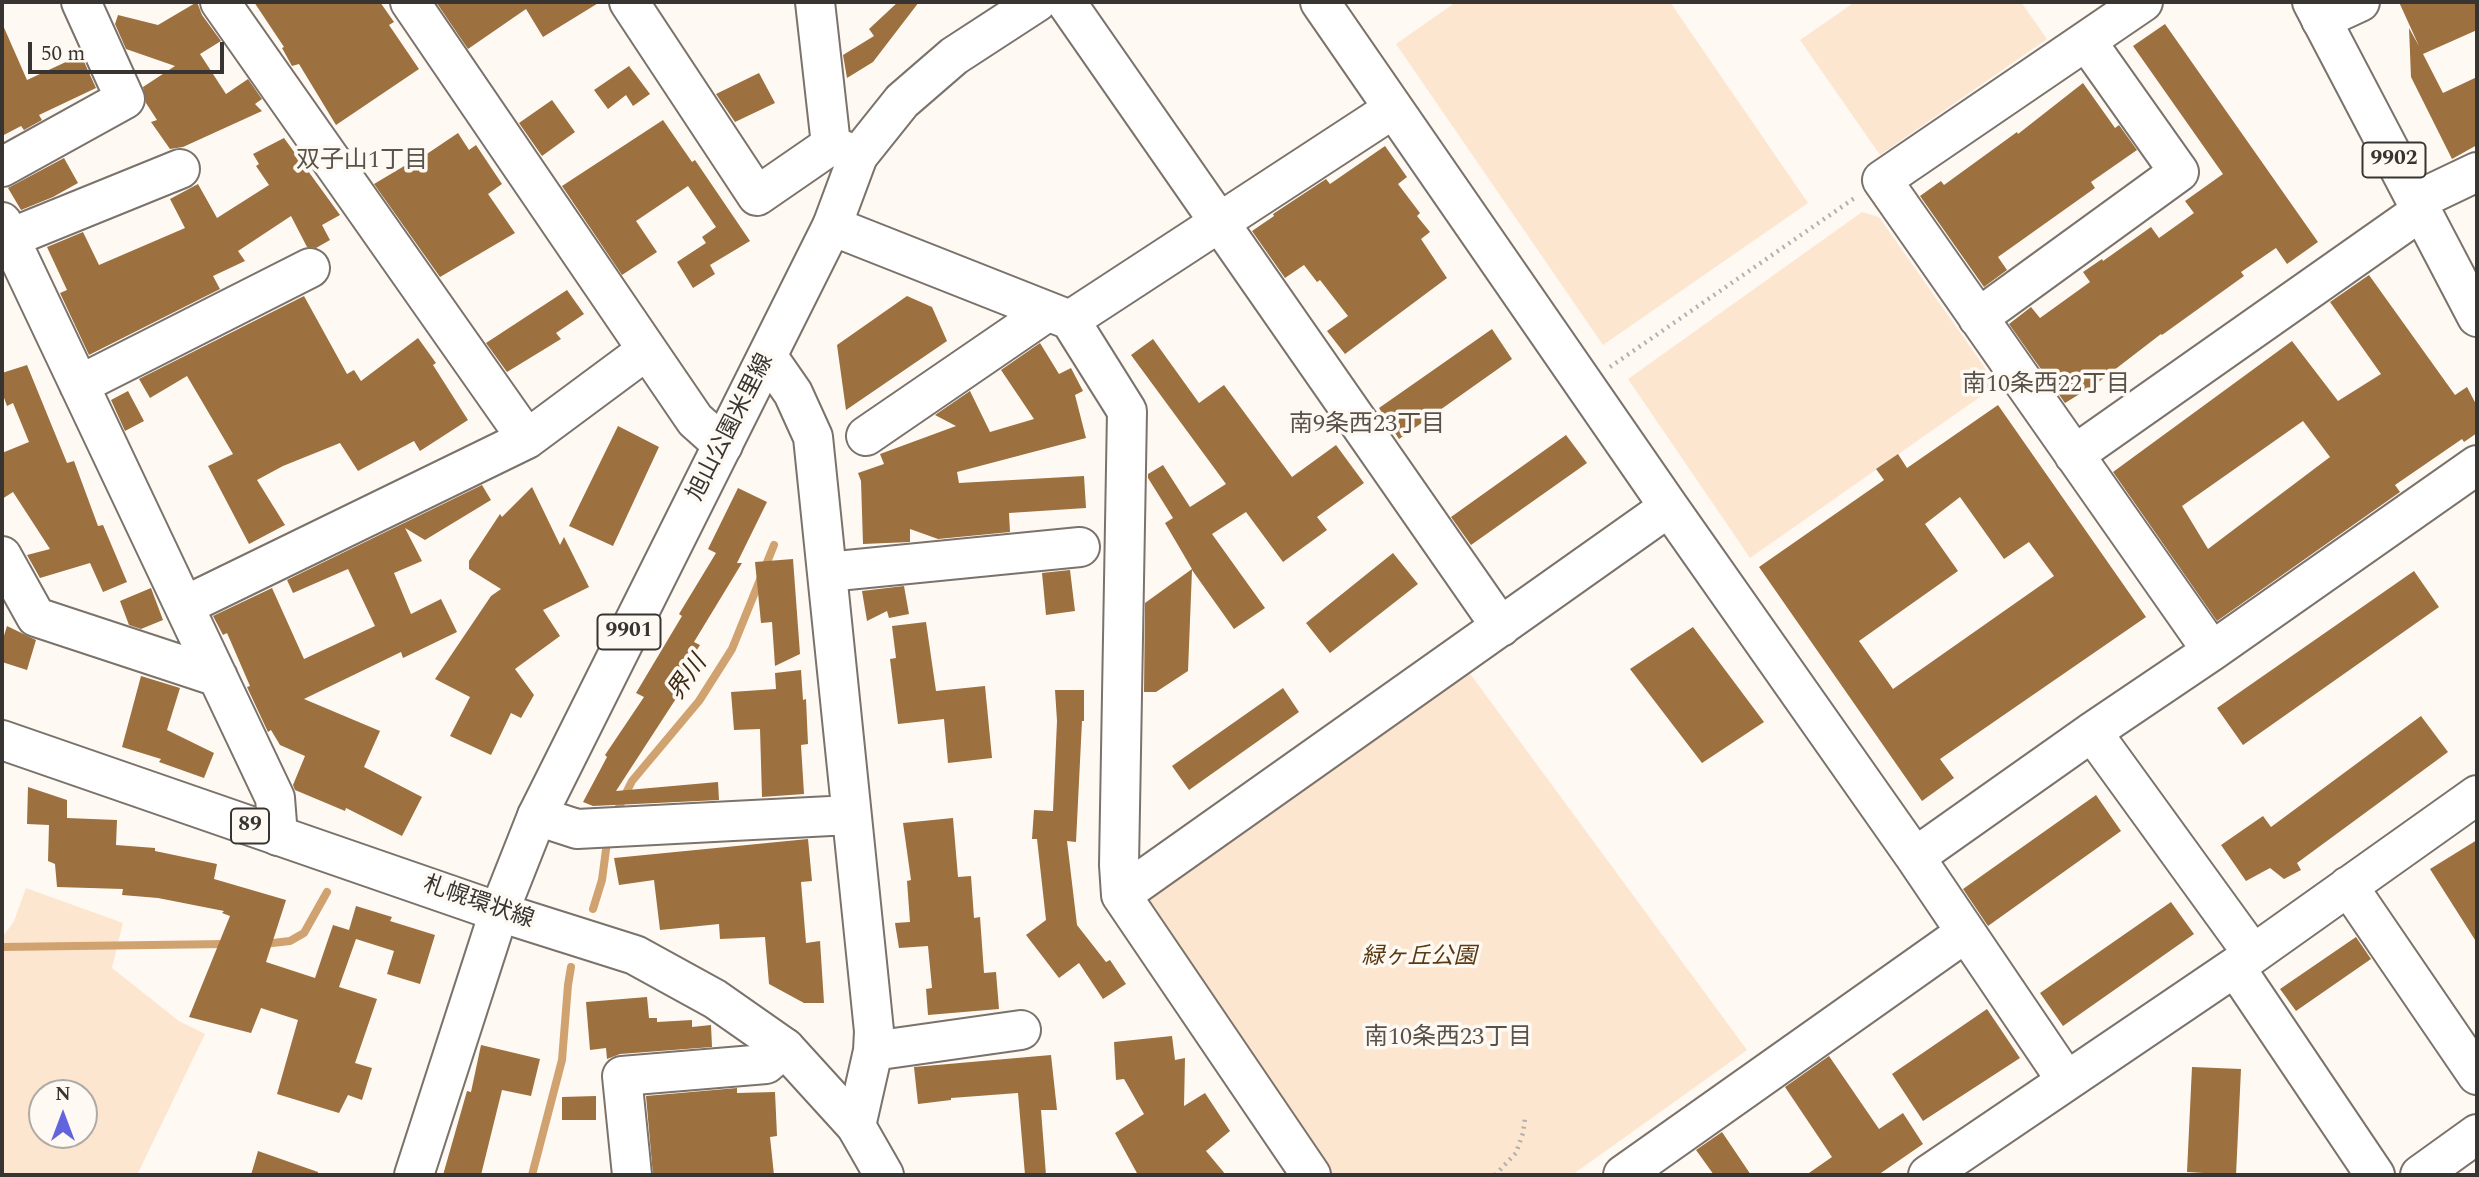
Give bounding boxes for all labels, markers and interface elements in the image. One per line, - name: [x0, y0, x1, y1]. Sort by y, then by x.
- scale bar: [32, 28, 228, 72]
- text: 50 m: [41, 38, 85, 70]
- road number: 9902: [2362, 142, 2426, 178]
- district label: 双子山1丁目: [296, 148, 428, 176]
- street label: 旭山公園米里線: [683, 350, 781, 506]
- district label: 南10条西22丁目: [1962, 372, 2130, 400]
- district label: 南9条西23丁目: [1289, 412, 1445, 440]
- road number: 9901: [598, 614, 660, 650]
- water label: 界川: [663, 651, 715, 707]
- road number: 89: [231, 808, 269, 844]
- street label: 札幌環状線: [419, 872, 537, 936]
- park label: 緑ヶ丘公園: [1362, 944, 1476, 972]
- district label: 南10条西23丁目: [1364, 1025, 1532, 1053]
- north arrow: [28, 1079, 98, 1149]
- text: N: [55, 1080, 71, 1109]

